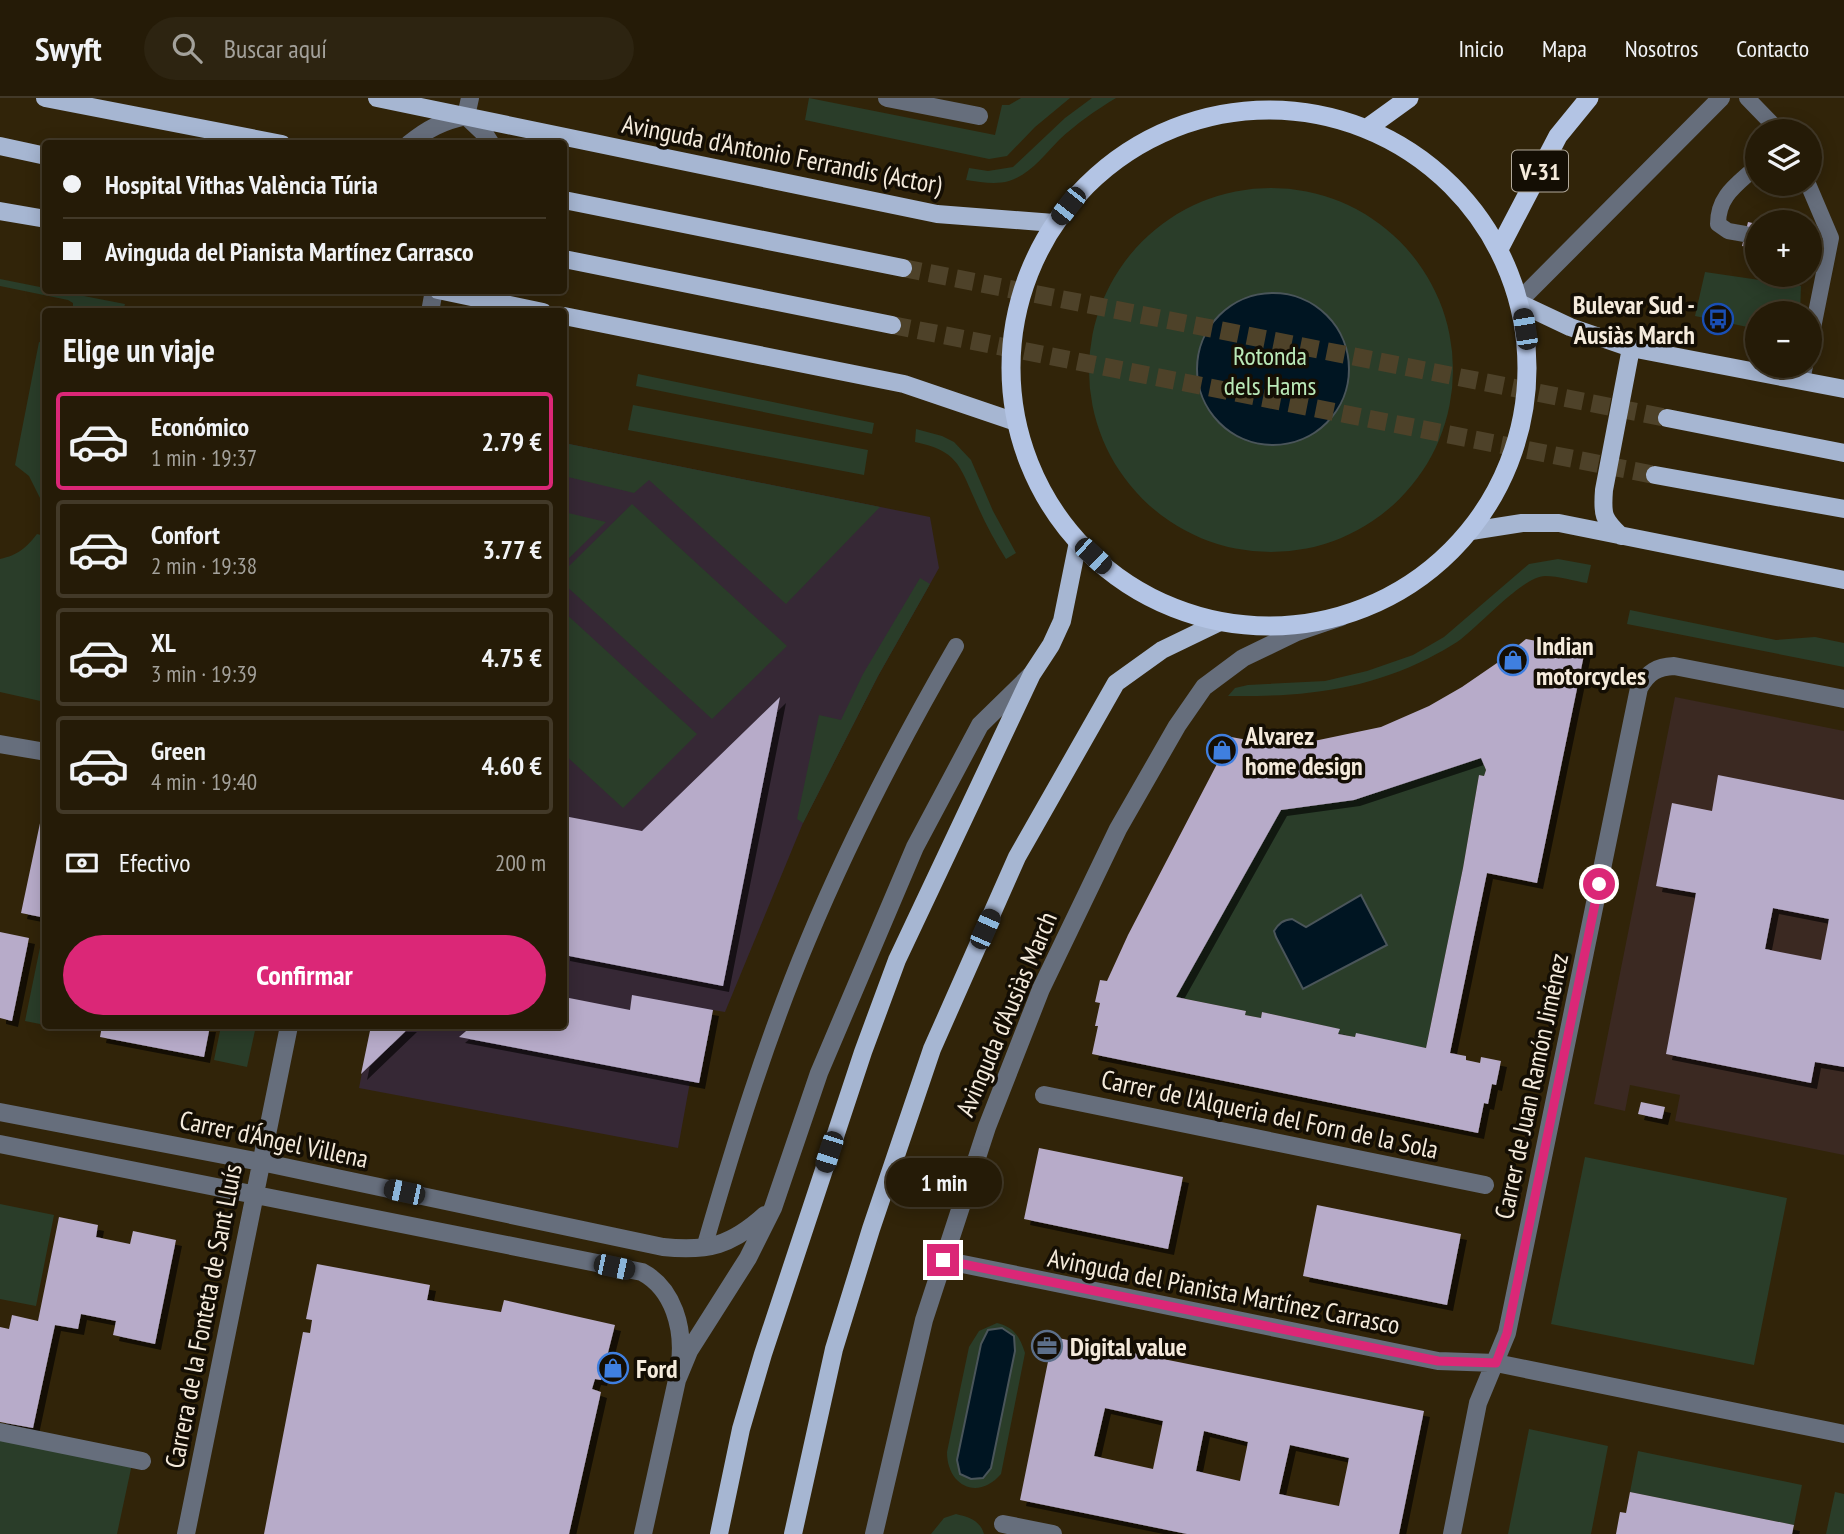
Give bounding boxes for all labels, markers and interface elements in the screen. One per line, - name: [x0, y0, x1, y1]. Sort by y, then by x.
- search box: [144, 17, 634, 80]
- text: Swyft: [35, 27, 102, 70]
- icon: search: [168, 29, 206, 67]
- text: Buscar aquí: [224, 32, 327, 65]
- text: Inicio: [1458, 33, 1504, 64]
- text: Mapa: [1542, 33, 1587, 64]
- text: Nosotros: [1625, 33, 1698, 64]
- text: Contacto: [1736, 33, 1809, 64]
- street label: Avinguda d'Antonio Ferrandis (Actor): [619, 107, 945, 201]
- map controls: [1745, 119, 1822, 378]
- button: layers: [1745, 119, 1822, 196]
- road number: V-31: [1512, 150, 1568, 192]
- text: Hospital Vithas València Túria: [105, 168, 378, 201]
- car: [1047, 183, 1090, 229]
- button: +: [1745, 210, 1822, 287]
- text: Avinguda del Pianista Martínez Carrasco: [105, 235, 474, 268]
- place label: Bulevar Sud - Ausiàs March: [1573, 288, 1695, 351]
- button: −: [1745, 301, 1822, 378]
- bus stop icon: Bulevar Sud - Ausiàs March: [1701, 302, 1735, 336]
- car: [1512, 307, 1539, 351]
- text: Elige un viaje: [63, 329, 215, 371]
- park label: Rotonda dels Hams: [1224, 339, 1316, 402]
- icon: car: [67, 410, 130, 473]
- text: Económico: [151, 410, 249, 443]
- text: 2.79 €: [481, 425, 542, 458]
- text: 1 min · 19:37: [151, 443, 257, 472]
- icon: car: [67, 518, 130, 581]
- text: Confort: [151, 518, 220, 551]
- text: 3.77 €: [483, 533, 542, 566]
- car: [1071, 534, 1116, 578]
- text: 2 min · 19:38: [151, 551, 257, 580]
- icon: car: [67, 626, 130, 689]
- text: XL: [151, 626, 176, 659]
- place label: Indian motorcycles: [1536, 629, 1646, 692]
- text: 4.75 €: [481, 641, 542, 674]
- shop icon: Indian motorcycles: [1496, 643, 1530, 677]
- text: 3 min · 19:39: [151, 659, 257, 688]
- place label: Alvarez home design: [1244, 719, 1363, 782]
- shop icon: Alvarez home design: [1205, 733, 1239, 767]
- icon: car: [67, 734, 130, 797]
- text: Green: [151, 734, 206, 767]
- text: 4.60 €: [481, 749, 542, 782]
- text: 4 min · 19:40: [151, 767, 257, 796]
- icon: cash: [63, 844, 101, 882]
- text: Efectivo: [119, 846, 191, 879]
- text: 200 m: [495, 848, 546, 877]
- route start: [1583, 868, 1615, 900]
- car: [967, 906, 1004, 952]
- street label: Avinguda d'Ausiàs March: [948, 907, 1064, 1121]
- button: Confirmar: [63, 935, 546, 1015]
- street label: Carrer de Juan Ramón Jiménez: [1487, 950, 1575, 1222]
- street label: Carrer de l'Alqueria del Forn de la Sola: [1099, 1062, 1441, 1166]
- street label: Carrer d'Ángel Villena: [177, 1103, 371, 1175]
- car: [813, 1129, 846, 1175]
- callout: 1 min: [885, 1158, 1001, 1208]
- street label: Carrera de la Fonteta de Sant Lluís: [157, 1161, 249, 1471]
- text: 1 min: [921, 1168, 967, 1197]
- car: [382, 1177, 427, 1207]
- street label: Avinguda del Pianista Martínez Carrasco: [1045, 1241, 1403, 1341]
- route end: [927, 1244, 959, 1276]
- car: [592, 1252, 637, 1282]
- office icon: Digital value: [1030, 1329, 1064, 1363]
- place label: Digital value: [1070, 1330, 1187, 1363]
- shop icon: Ford: [596, 1351, 630, 1385]
- place label: Ford: [636, 1352, 678, 1385]

